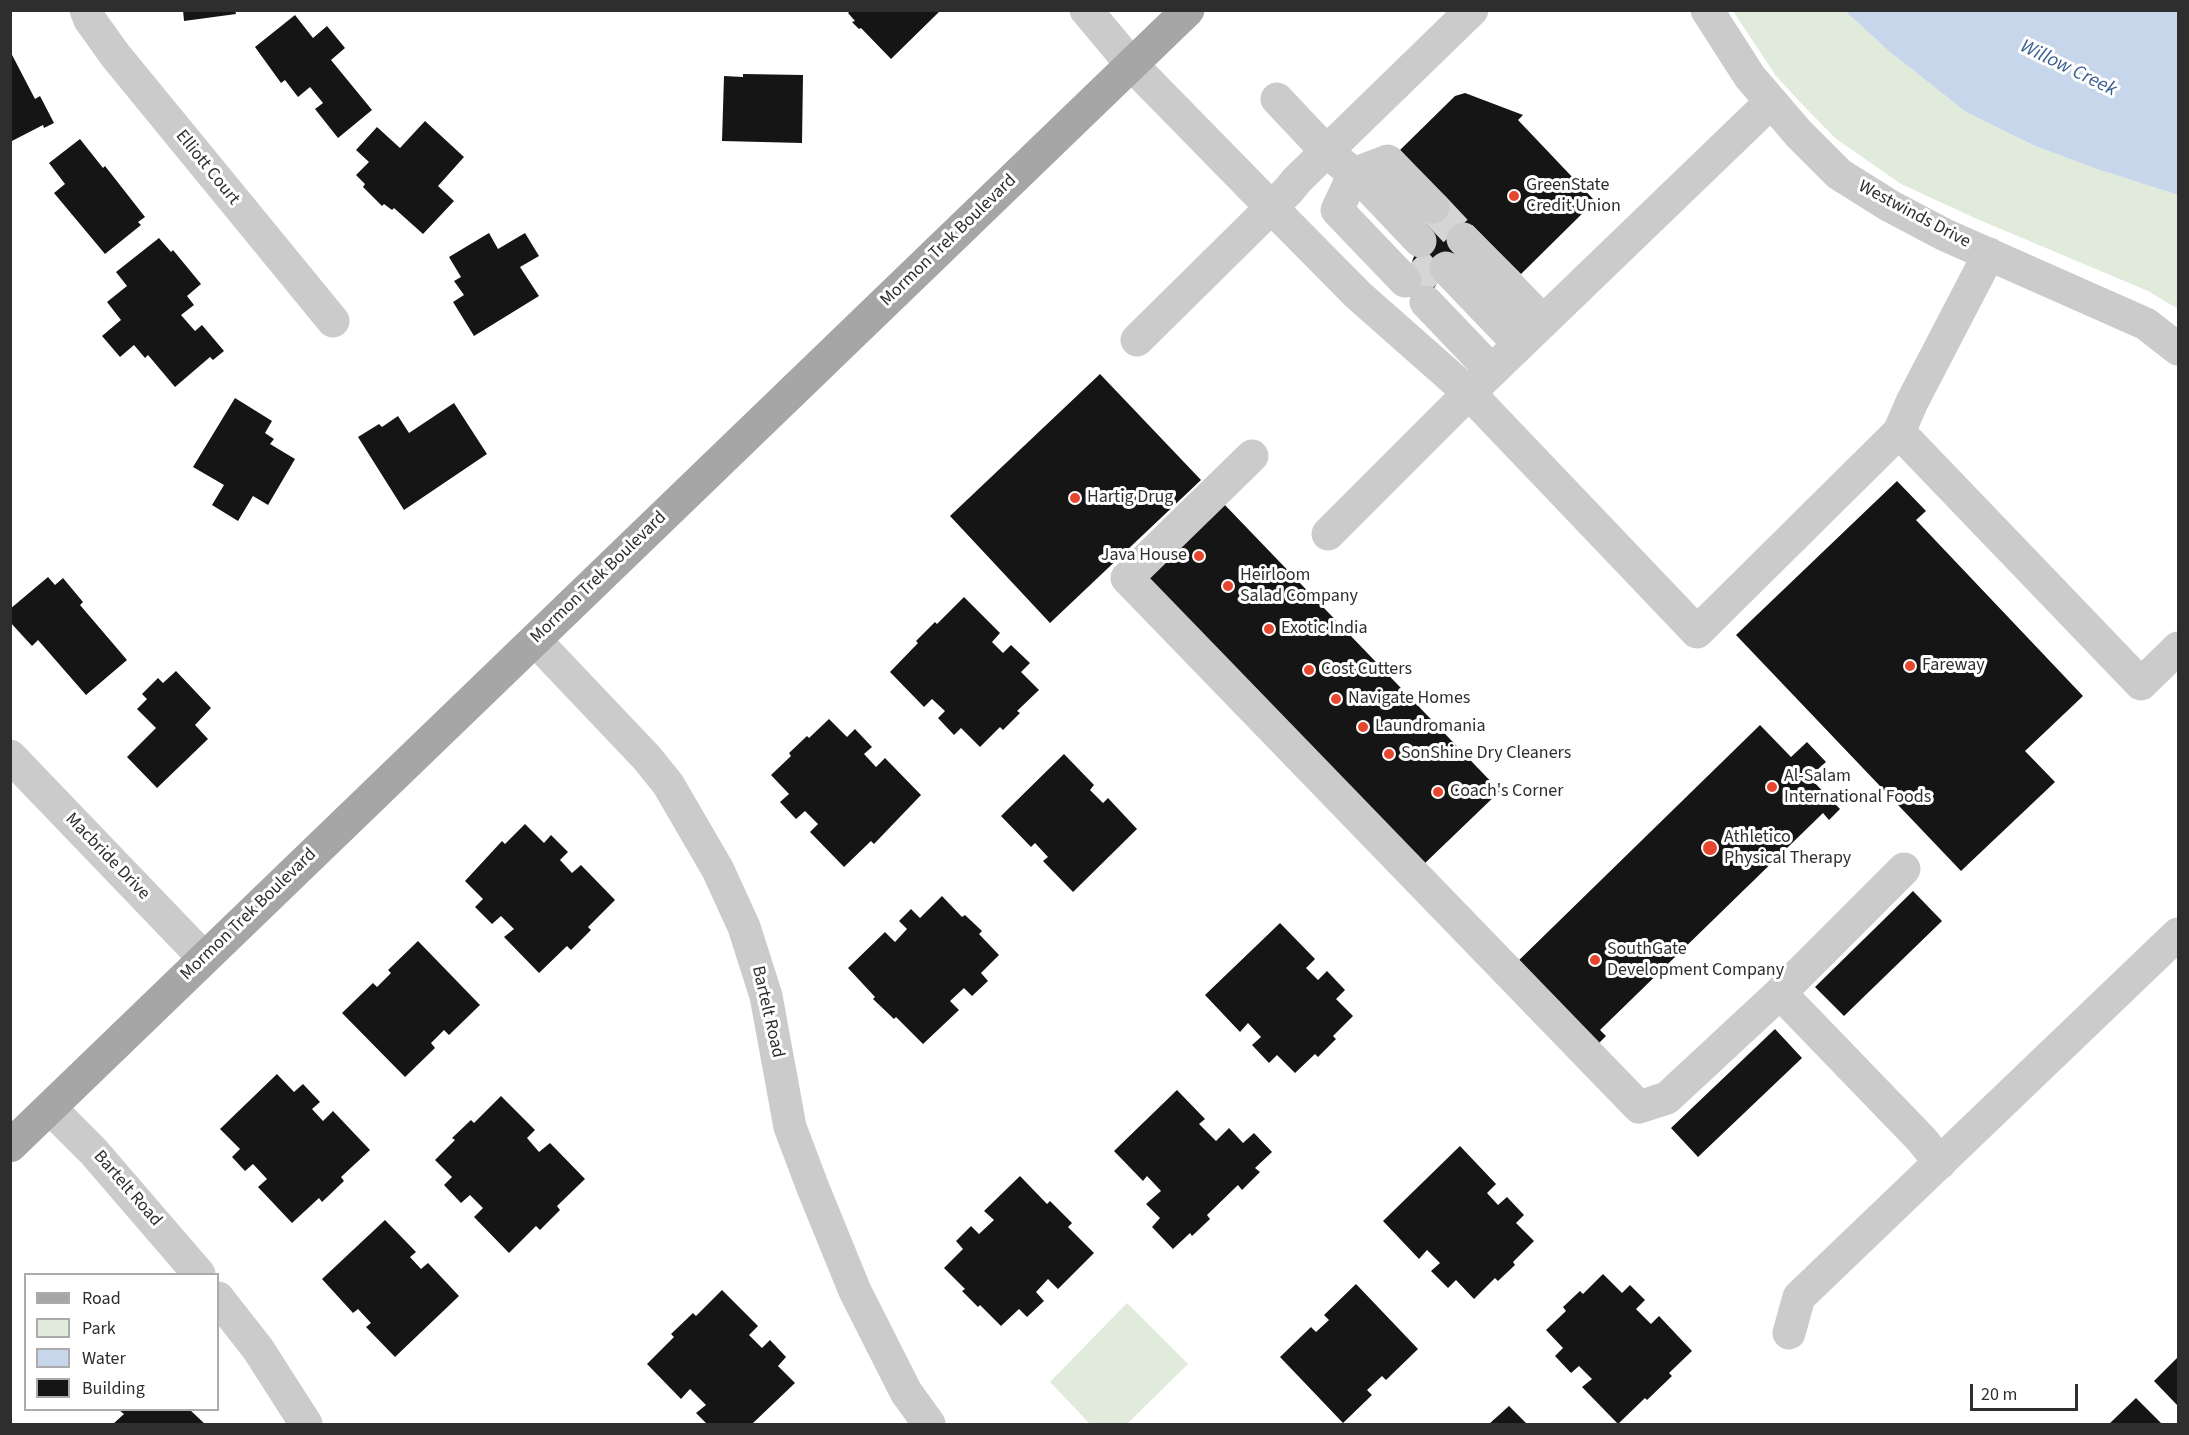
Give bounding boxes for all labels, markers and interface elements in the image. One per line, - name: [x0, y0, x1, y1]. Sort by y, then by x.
- water label: Willow Creek: [2016, 35, 2120, 103]
- street label: Elliott Court: [170, 126, 244, 210]
- street label: Mormon Trek Boulevard: [877, 171, 1021, 311]
- place label: GreenState Credit Union: [1526, 175, 1621, 218]
- street label: Westwinds Drive: [1854, 176, 1974, 254]
- marker: GreenState Credit Union: [1507, 189, 1521, 203]
- place label: Hartig Drug: [1087, 487, 1173, 509]
- marker: Hartig Drug: [1068, 491, 1082, 505]
- street label: Mormon Trek Boulevard: [527, 508, 671, 648]
- place label: Java House: [1101, 545, 1187, 567]
- marker: Java House: [1192, 549, 1206, 563]
- place label: Heirloom Salad Company: [1240, 565, 1358, 608]
- marker: Heirloom Salad Company: [1221, 579, 1235, 593]
- place label: Exotic India: [1281, 618, 1367, 640]
- marker: Exotic India: [1262, 622, 1276, 636]
- place label: Fareway: [1922, 655, 1985, 677]
- place label: Cost Cutters: [1321, 659, 1412, 681]
- marker: Fareway: [1903, 659, 1917, 673]
- marker: Cost Cutters: [1302, 663, 1316, 677]
- place label: Navigate Homes: [1348, 688, 1470, 710]
- marker: Navigate Homes: [1329, 692, 1343, 706]
- place label: Laundromania: [1375, 716, 1486, 738]
- marker: Laundromania: [1356, 720, 1370, 734]
- place label: SonShine Dry Cleaners: [1401, 743, 1571, 765]
- marker: SonShine Dry Cleaners: [1382, 747, 1396, 761]
- place label: Al-Salam International Foods: [1784, 766, 1931, 808]
- marker: Al-Salam International Foods: [1765, 780, 1779, 794]
- place label: Coach's Corner: [1450, 781, 1563, 803]
- marker: Coach's Corner: [1431, 785, 1445, 799]
- street label: Macbride Drive: [60, 809, 154, 905]
- place label: Athletico Physical Therapy: [1724, 827, 1851, 870]
- marker: Athletico Physical Therapy: [1701, 839, 1719, 857]
- street label: Mormon Trek Boulevard: [177, 845, 321, 985]
- place label: SouthGate Development Company: [1607, 939, 1784, 982]
- marker: SouthGate Development Company: [1588, 953, 1602, 967]
- street label: Bartelt Road: [746, 964, 788, 1060]
- street label: Bartelt Road: [88, 1147, 166, 1231]
- legend: [24, 1273, 219, 1411]
- text: Road: [82, 1286, 121, 1311]
- text: Park: [82, 1316, 116, 1341]
- text: Water: [82, 1346, 126, 1371]
- scale bar: [1973, 1372, 2081, 1410]
- text: Building: [82, 1376, 145, 1401]
- text: 20 m: [1981, 1382, 2017, 1407]

